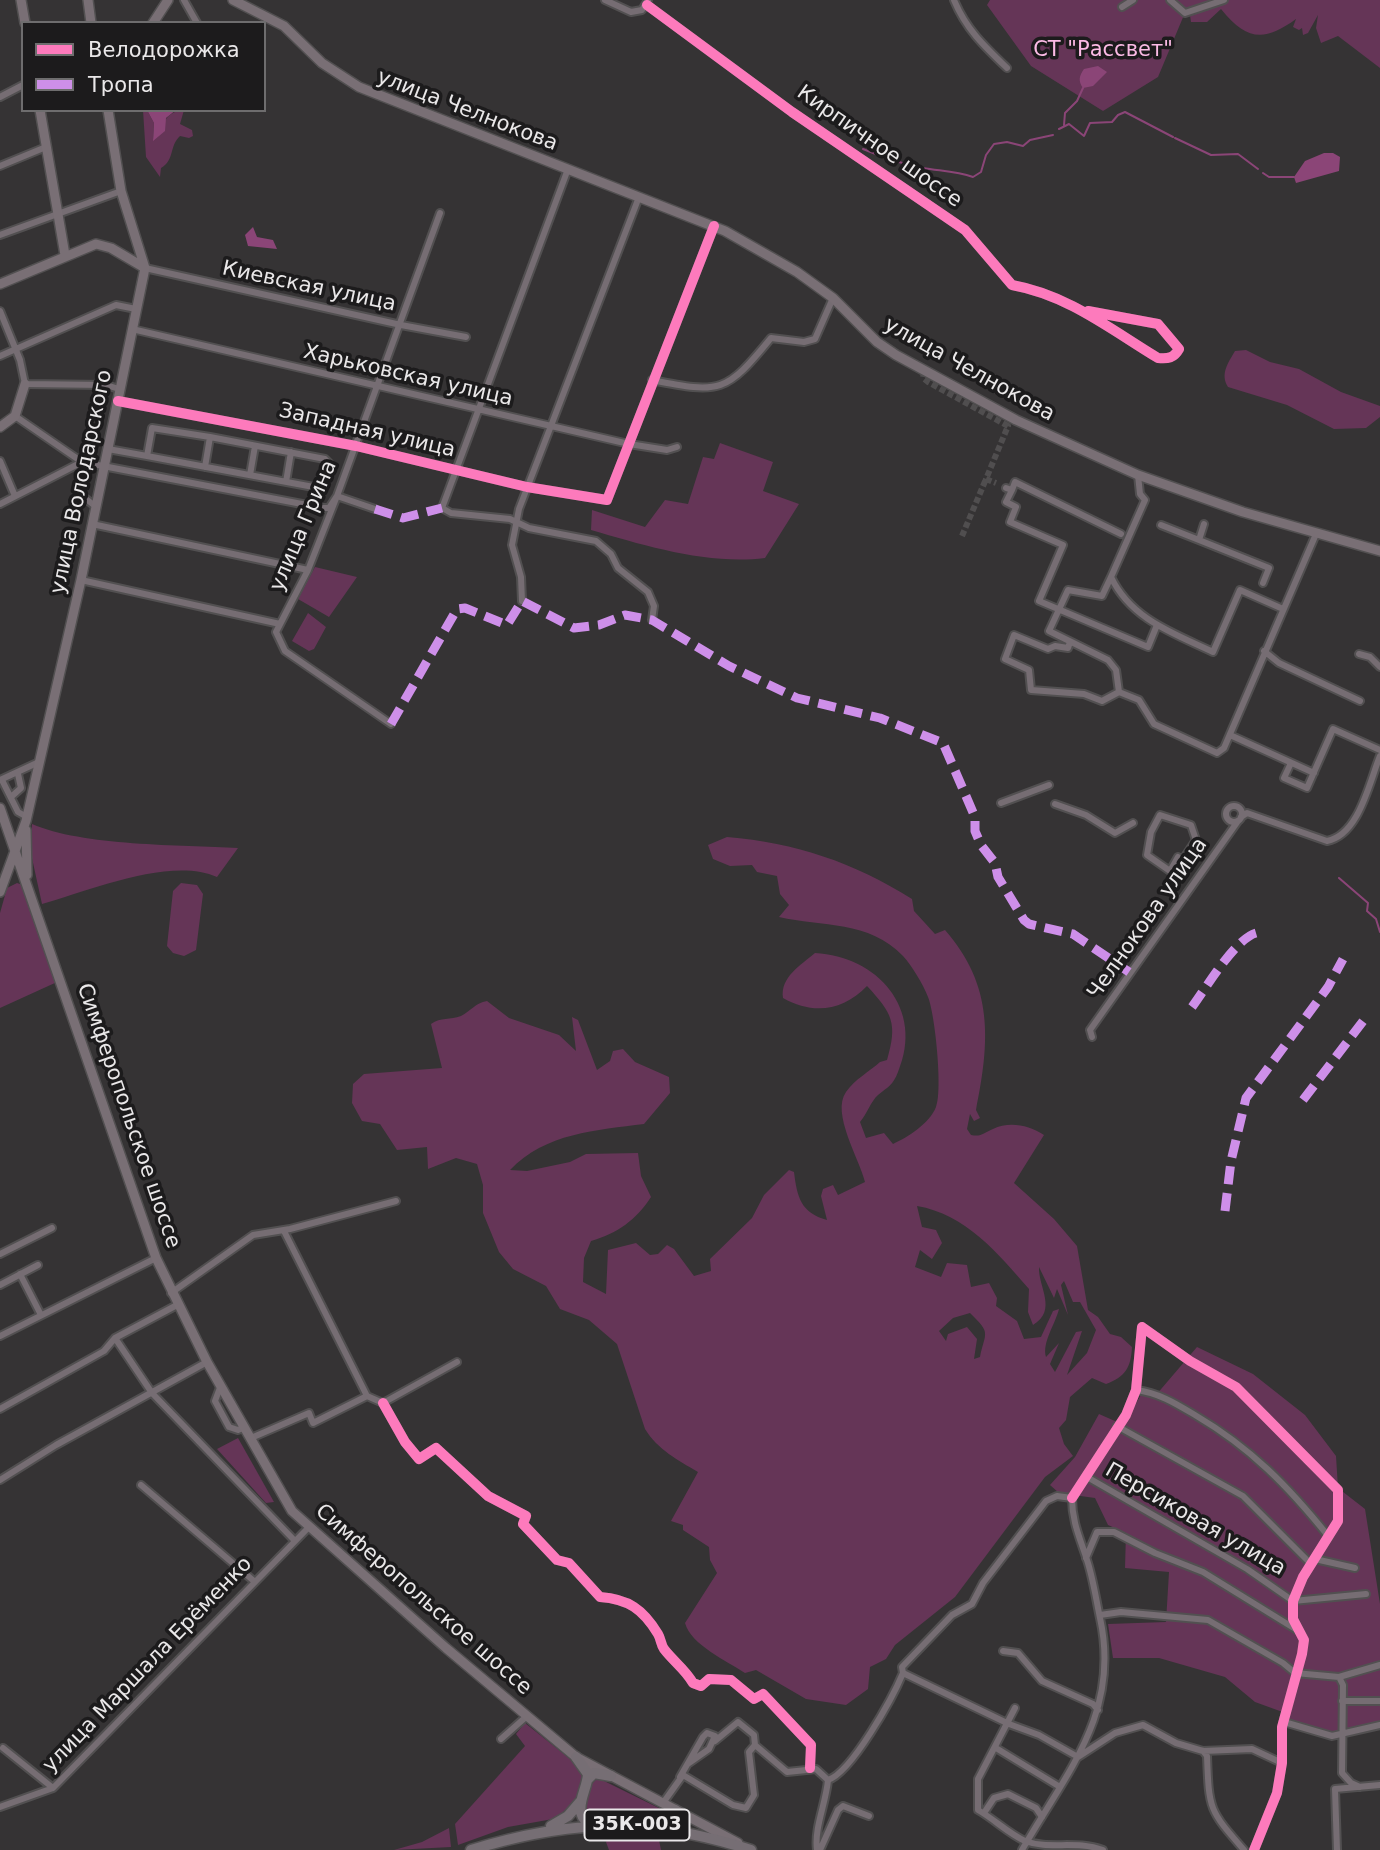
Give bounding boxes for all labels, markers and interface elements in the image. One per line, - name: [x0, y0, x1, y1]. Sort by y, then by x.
- legend: [21, 21, 266, 112]
- text: Велодорожка: [88, 38, 240, 62]
- park label: СТ "Рассвет": [1033, 38, 1173, 64]
- street label: улица Челнокова: [373, 65, 561, 157]
- text: Тропа: [88, 73, 154, 97]
- street label: Кирпичное шоссе: [792, 80, 966, 214]
- street label: Киевская улица: [220, 256, 398, 318]
- street label: улица Челнокова: [879, 313, 1059, 427]
- street label: Харьковская улица: [301, 340, 515, 412]
- street label: улица Володарского: [46, 368, 118, 596]
- street label: Западная улица: [276, 398, 458, 464]
- street label: улица Грина: [265, 457, 343, 595]
- street label: Челнокова улица: [1083, 833, 1213, 1005]
- street label: Симферопольское шоссе: [71, 980, 185, 1252]
- street label: Персиковая улица: [1100, 1458, 1290, 1582]
- street label: Симферопольское шоссе: [310, 1499, 536, 1701]
- street label: улица Маршала Ерёменко: [38, 1552, 258, 1778]
- road number: 35К-003: [584, 1810, 690, 1840]

